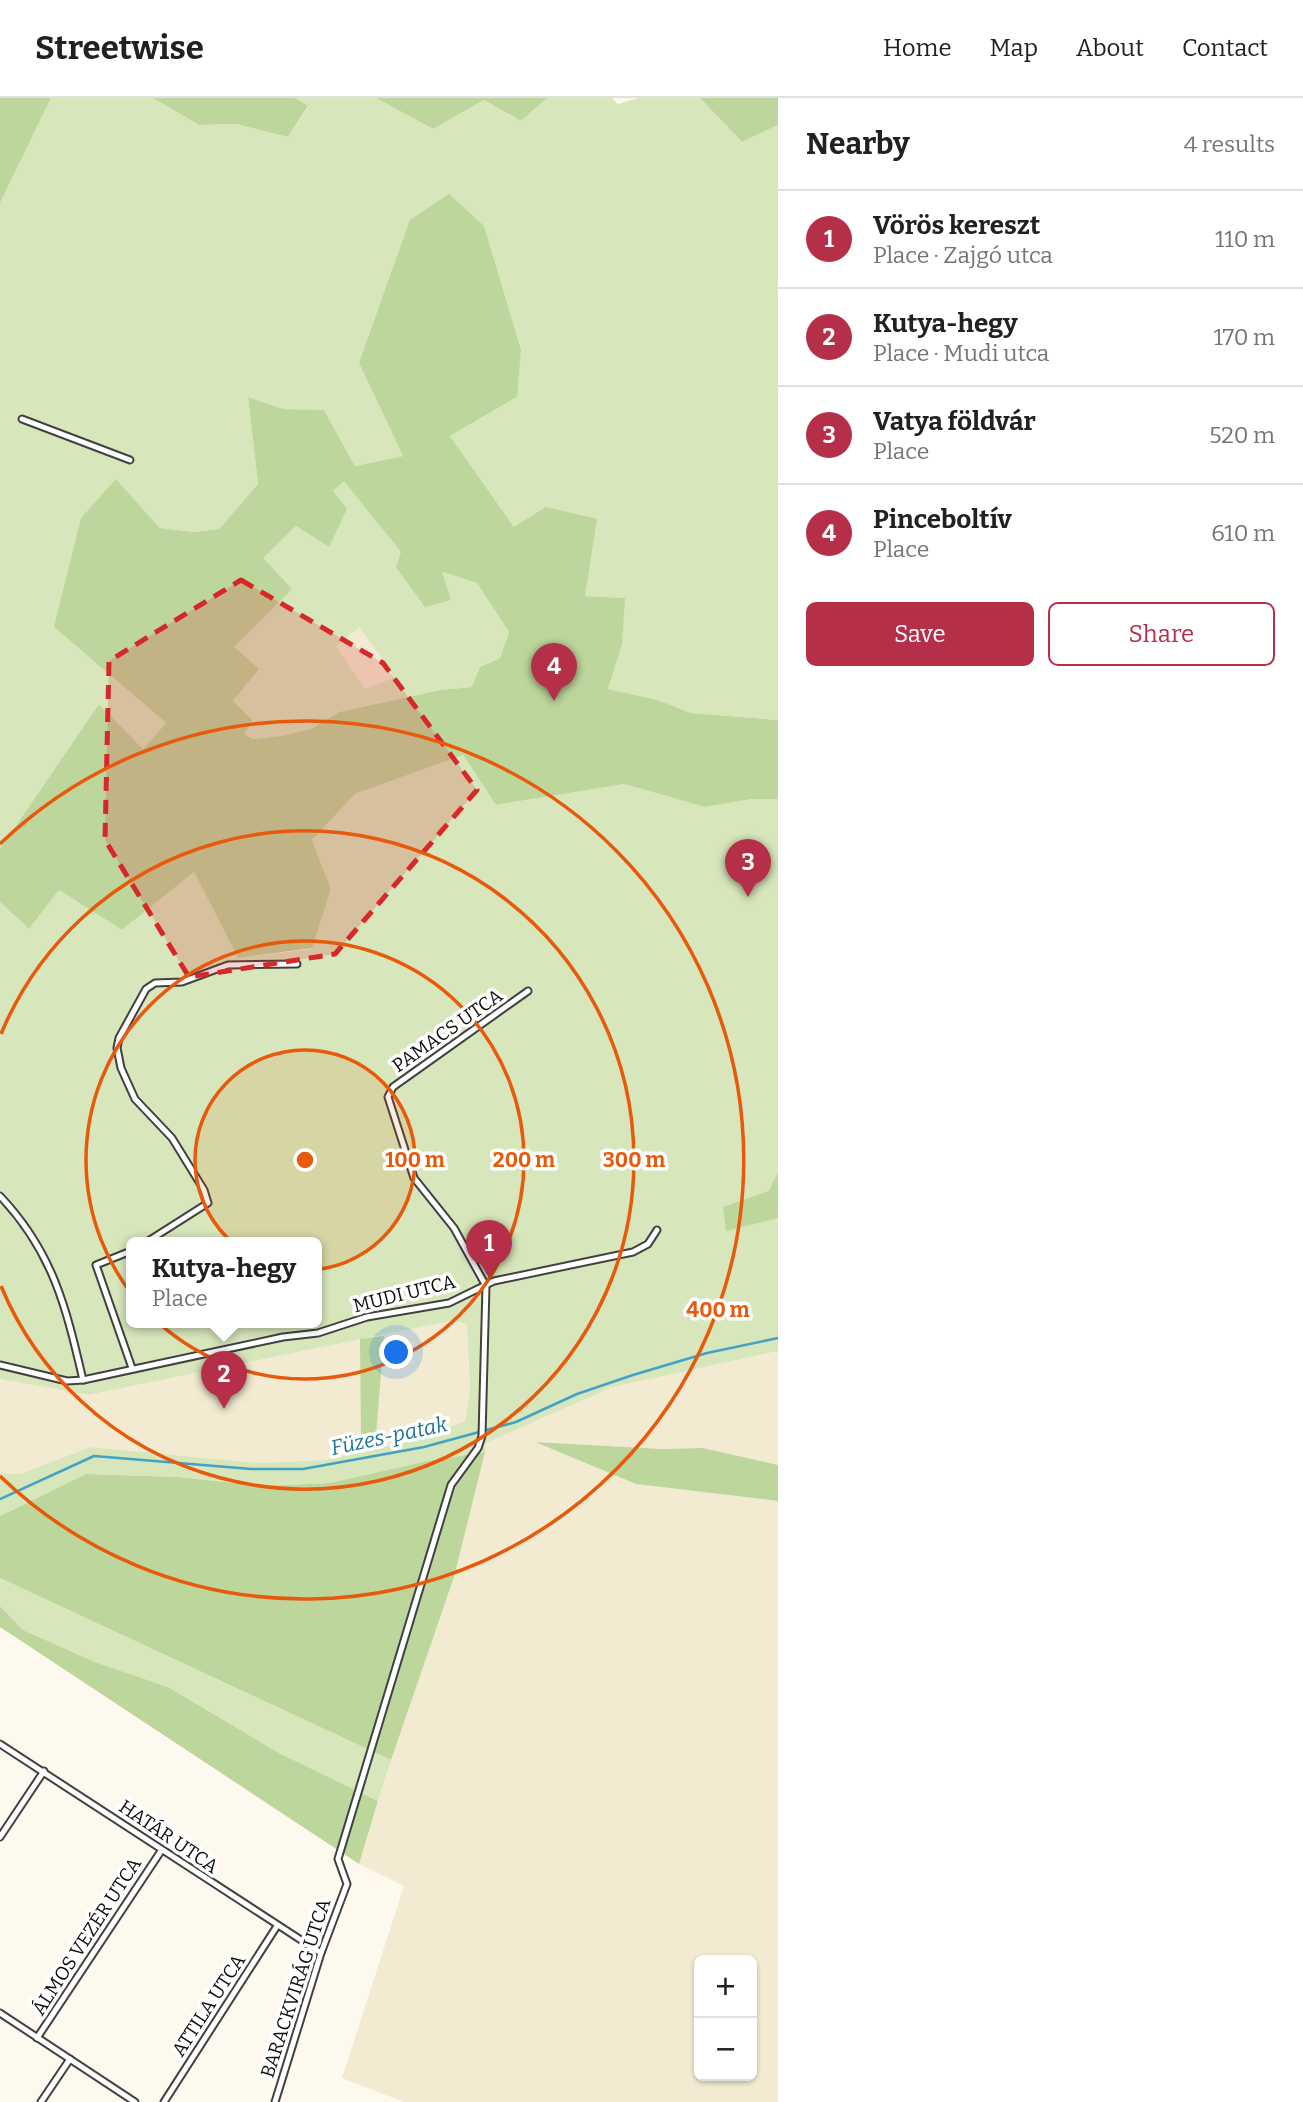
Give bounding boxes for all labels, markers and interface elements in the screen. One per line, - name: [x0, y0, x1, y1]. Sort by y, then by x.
- text: Streetwise: [35, 28, 204, 68]
- text: Home: [883, 34, 952, 62]
- text: Map: [990, 34, 1038, 62]
- text: About: [1076, 34, 1144, 62]
- text: Contact: [1182, 34, 1268, 62]
- text: Nearby: [806, 126, 910, 162]
- text: 4 results: [1184, 130, 1275, 158]
- text: Vörös kereszt: [873, 210, 1040, 241]
- text: 1: [824, 225, 834, 253]
- text: 110 m: [1215, 225, 1275, 253]
- text: Place · Zajgó utca: [873, 241, 1053, 269]
- text: Kutya-hegy: [873, 308, 1018, 339]
- text: 2: [823, 323, 835, 351]
- text: 170 m: [1213, 323, 1275, 351]
- text: Place · Mudi utca: [873, 339, 1049, 367]
- text: Vatya földvár: [873, 406, 1036, 437]
- text: 3: [822, 421, 836, 449]
- text: 520 m: [1209, 421, 1275, 449]
- text: Place: [873, 437, 929, 465]
- text: Pinceboltív: [873, 504, 1012, 535]
- text: 4: [822, 519, 836, 547]
- text: 610 m: [1211, 519, 1275, 547]
- text: Place: [873, 535, 929, 563]
- button: Save: [806, 602, 1034, 666]
- button: Share: [1048, 602, 1275, 666]
- pin: 4: [531, 643, 577, 701]
- pin: 3: [725, 839, 771, 897]
- street label: PAMACS UTCA: [388, 983, 507, 1077]
- text: 100 m: [385, 1147, 445, 1173]
- text: 200 m: [493, 1147, 555, 1173]
- text: 300 m: [603, 1147, 665, 1173]
- centre of rings: [293, 1148, 317, 1172]
- pin: 1: [466, 1220, 512, 1278]
- popup: [126, 1237, 322, 1328]
- text: Kutya-hegy: [152, 1253, 296, 1284]
- street label: MUDI UTCA: [351, 1270, 458, 1317]
- text: Place: [152, 1284, 208, 1312]
- text: 400 m: [686, 1297, 750, 1323]
- your location: [379, 1335, 413, 1369]
- pin: 2: [201, 1351, 247, 1409]
- water label: Füzes-patak: [328, 1411, 450, 1461]
- street label: HATÁR UTCA: [115, 1795, 223, 1878]
- street label: ÁLMOS VEZÉR UTCA: [27, 1853, 146, 2019]
- street label: BARACKVIRÁG UTCA: [256, 1895, 335, 2081]
- street label: ATTILA UTCA: [167, 1949, 250, 2061]
- map controls: [694, 1955, 757, 2081]
- button: +: [694, 1955, 757, 2018]
- button: −: [694, 2018, 757, 2081]

